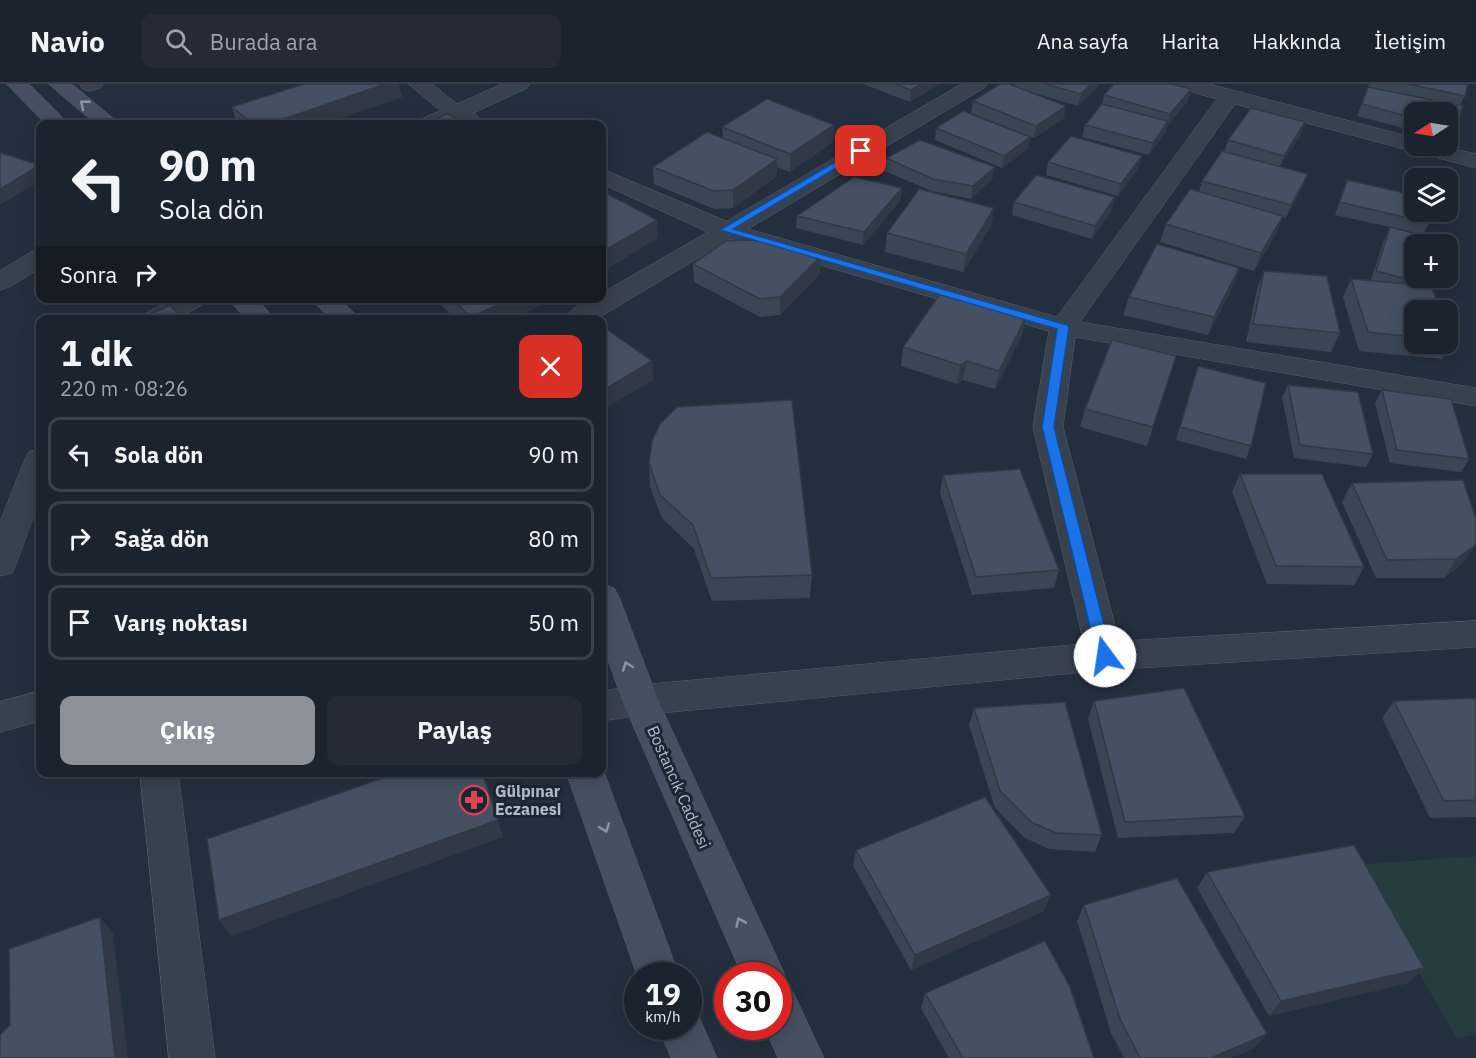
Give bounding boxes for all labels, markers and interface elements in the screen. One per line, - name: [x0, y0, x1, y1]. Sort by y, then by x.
- search box: [141, 14, 561, 68]
- text: Navio: [30, 23, 105, 60]
- icon: search: [162, 25, 195, 58]
- text: Burada ara: [210, 27, 318, 56]
- text: Ana sayfa: [1037, 27, 1129, 55]
- text: Harita: [1162, 27, 1219, 55]
- text: Hakkında: [1252, 27, 1341, 55]
- text: İletişim: [1374, 27, 1446, 55]
- one-way arrow: [80, 101, 91, 112]
- north arrow: [1404, 102, 1458, 156]
- map controls: [1404, 102, 1458, 354]
- pin: [835, 125, 886, 176]
- icon: arrive: [844, 134, 877, 167]
- text: 90 m: [159, 138, 257, 193]
- icon: left: [60, 144, 138, 222]
- button: layers: [1404, 168, 1458, 222]
- text: Sola dön: [159, 191, 264, 226]
- button: +: [1404, 234, 1458, 288]
- icon: right: [129, 258, 162, 291]
- text: Sonra: [60, 260, 117, 289]
- button: −: [1404, 300, 1458, 354]
- text: 1 dk: [60, 329, 133, 376]
- button: close: [519, 335, 582, 398]
- text: 220 m · 08:26: [60, 375, 188, 402]
- icon: left: [63, 438, 96, 471]
- text: Sola dön: [114, 440, 203, 469]
- text: 90 m: [528, 440, 579, 469]
- icon: right: [63, 522, 96, 555]
- text: Sağa dön: [114, 524, 209, 553]
- text: 80 m: [528, 524, 579, 553]
- icon: arrive: [63, 606, 96, 639]
- text: Varış noktası: [114, 608, 248, 637]
- text: 50 m: [528, 608, 579, 637]
- position arrow: [1073, 624, 1137, 688]
- one-way arrow: [622, 662, 635, 672]
- button: Çıkış: [60, 696, 315, 765]
- button: Paylaş: [327, 696, 582, 765]
- street label: Bostancık Caddesi: [643, 723, 715, 851]
- place label: Gülpınar Eczanesi: [495, 781, 561, 819]
- pharmacy icon: Gülpınar Eczanesi: [458, 784, 490, 816]
- one-way arrow: [597, 822, 610, 832]
- one-way arrow: [735, 917, 747, 928]
- speed limit sign: 30: [714, 962, 792, 1040]
- text: 19: [645, 974, 681, 1013]
- text: km/h: [645, 1007, 681, 1026]

